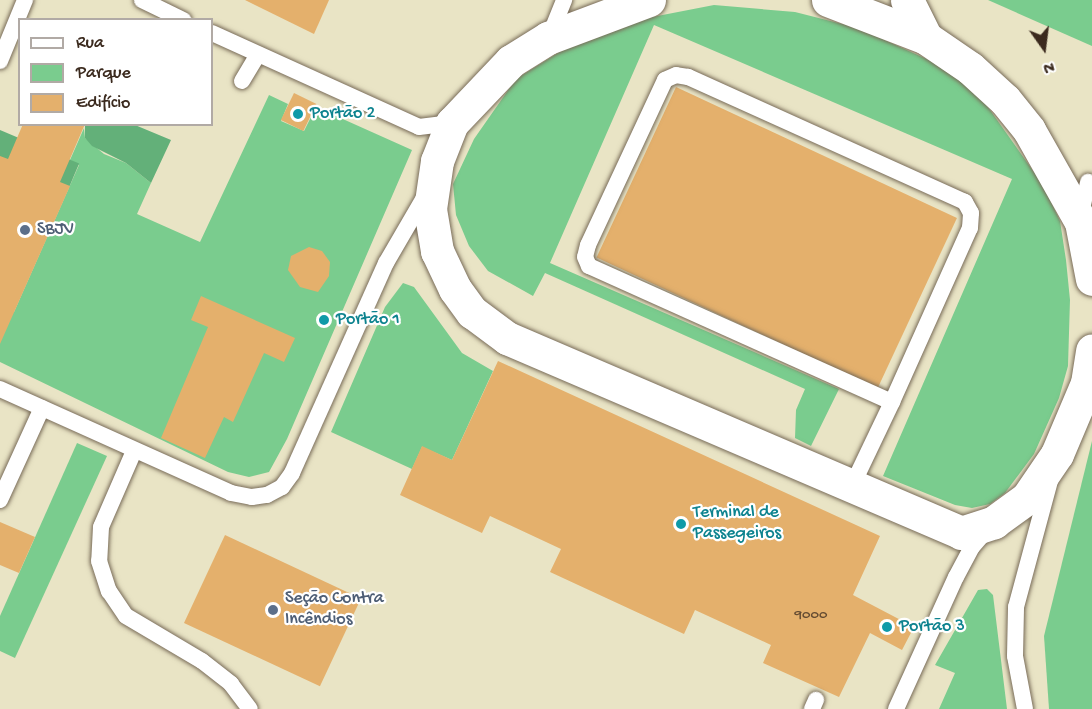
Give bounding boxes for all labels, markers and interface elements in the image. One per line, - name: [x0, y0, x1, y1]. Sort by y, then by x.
- legend: [18, 18, 213, 126]
- north arrow: [1014, 18, 1074, 78]
- text: Rua: [76, 33, 104, 54]
- text: N: [1041, 55, 1056, 76]
- text: Parque: [76, 63, 131, 84]
- text: Edifício: [76, 93, 130, 114]
- place label: Portão 2: [310, 103, 375, 125]
- marker: Portão 2: [291, 107, 305, 121]
- place label: SBJV: [37, 219, 74, 241]
- marker: SBJV: [18, 223, 32, 237]
- place label: Portão 1: [336, 309, 400, 331]
- marker: Portão 1: [317, 313, 331, 327]
- place label: Terminal de Passegeiros: [693, 503, 781, 546]
- marker: Terminal de Passegeiros: [674, 517, 688, 531]
- place label: Seção Contra Incêndios: [285, 589, 384, 632]
- marker: Seção Contra Incêndios: [266, 603, 280, 617]
- house number: 9000: [794, 607, 828, 625]
- place label: Portão 3: [899, 616, 965, 638]
- marker: Portão 3: [880, 620, 894, 634]

